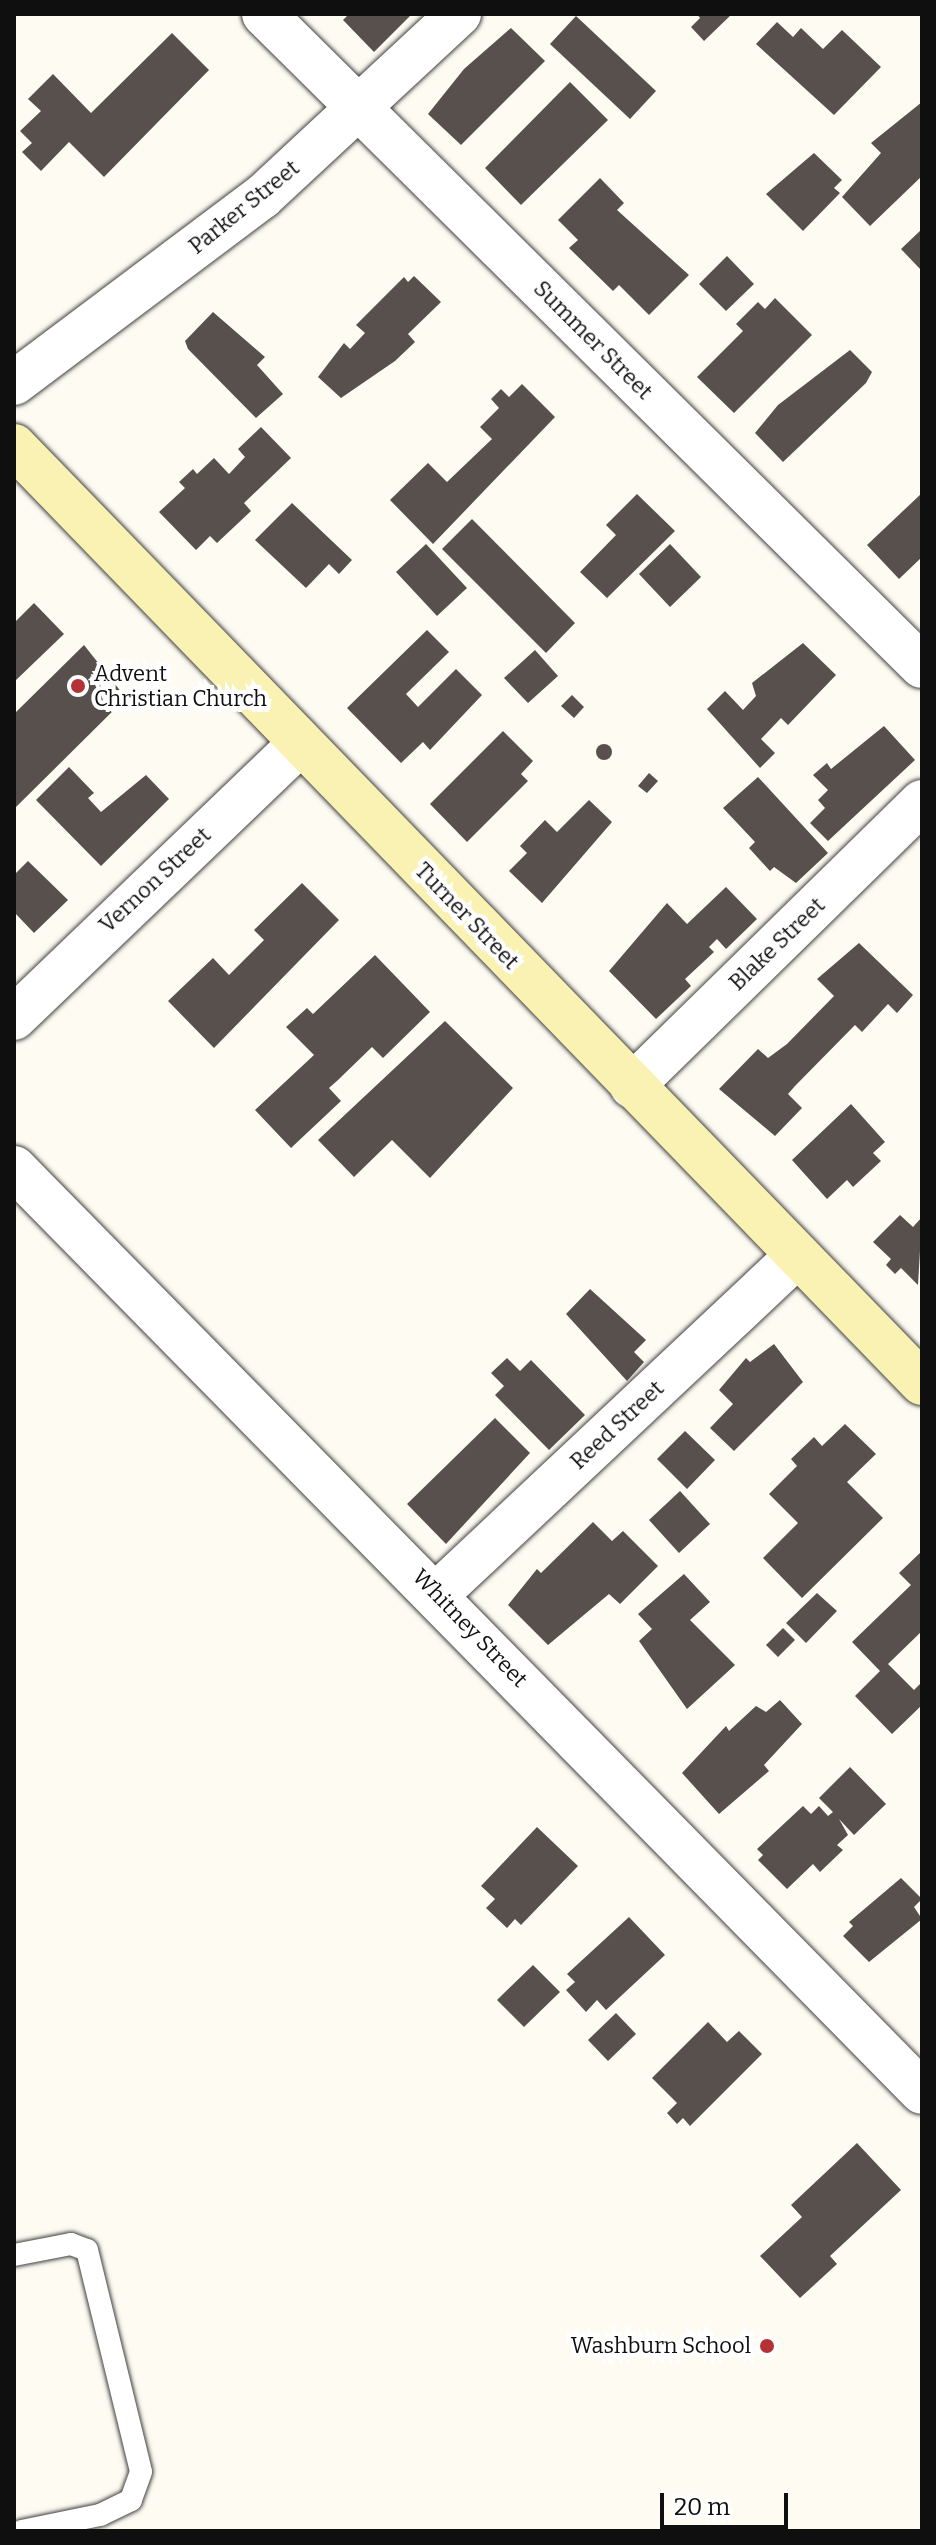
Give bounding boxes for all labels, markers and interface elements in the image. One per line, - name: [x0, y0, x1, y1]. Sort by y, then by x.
- street label: Parker Street: [184, 155, 304, 259]
- street label: Summer Street: [528, 275, 658, 405]
- place label: Advent Christian Church: [94, 660, 267, 712]
- marker: Advent Christian Church: [69, 677, 87, 695]
- street label: Vernon Street: [94, 822, 216, 938]
- street label: Turner Street: [410, 857, 524, 975]
- street label: Blake Street: [724, 892, 830, 996]
- street label: Reed Street: [565, 1375, 669, 1475]
- street label: Whitney Street: [407, 1563, 533, 1693]
- place label: Washburn School: [571, 2333, 751, 2359]
- marker: Washburn School: [758, 2337, 776, 2355]
- scale bar: [664, 2477, 792, 2527]
- text: 20 m: [674, 2493, 730, 2521]

